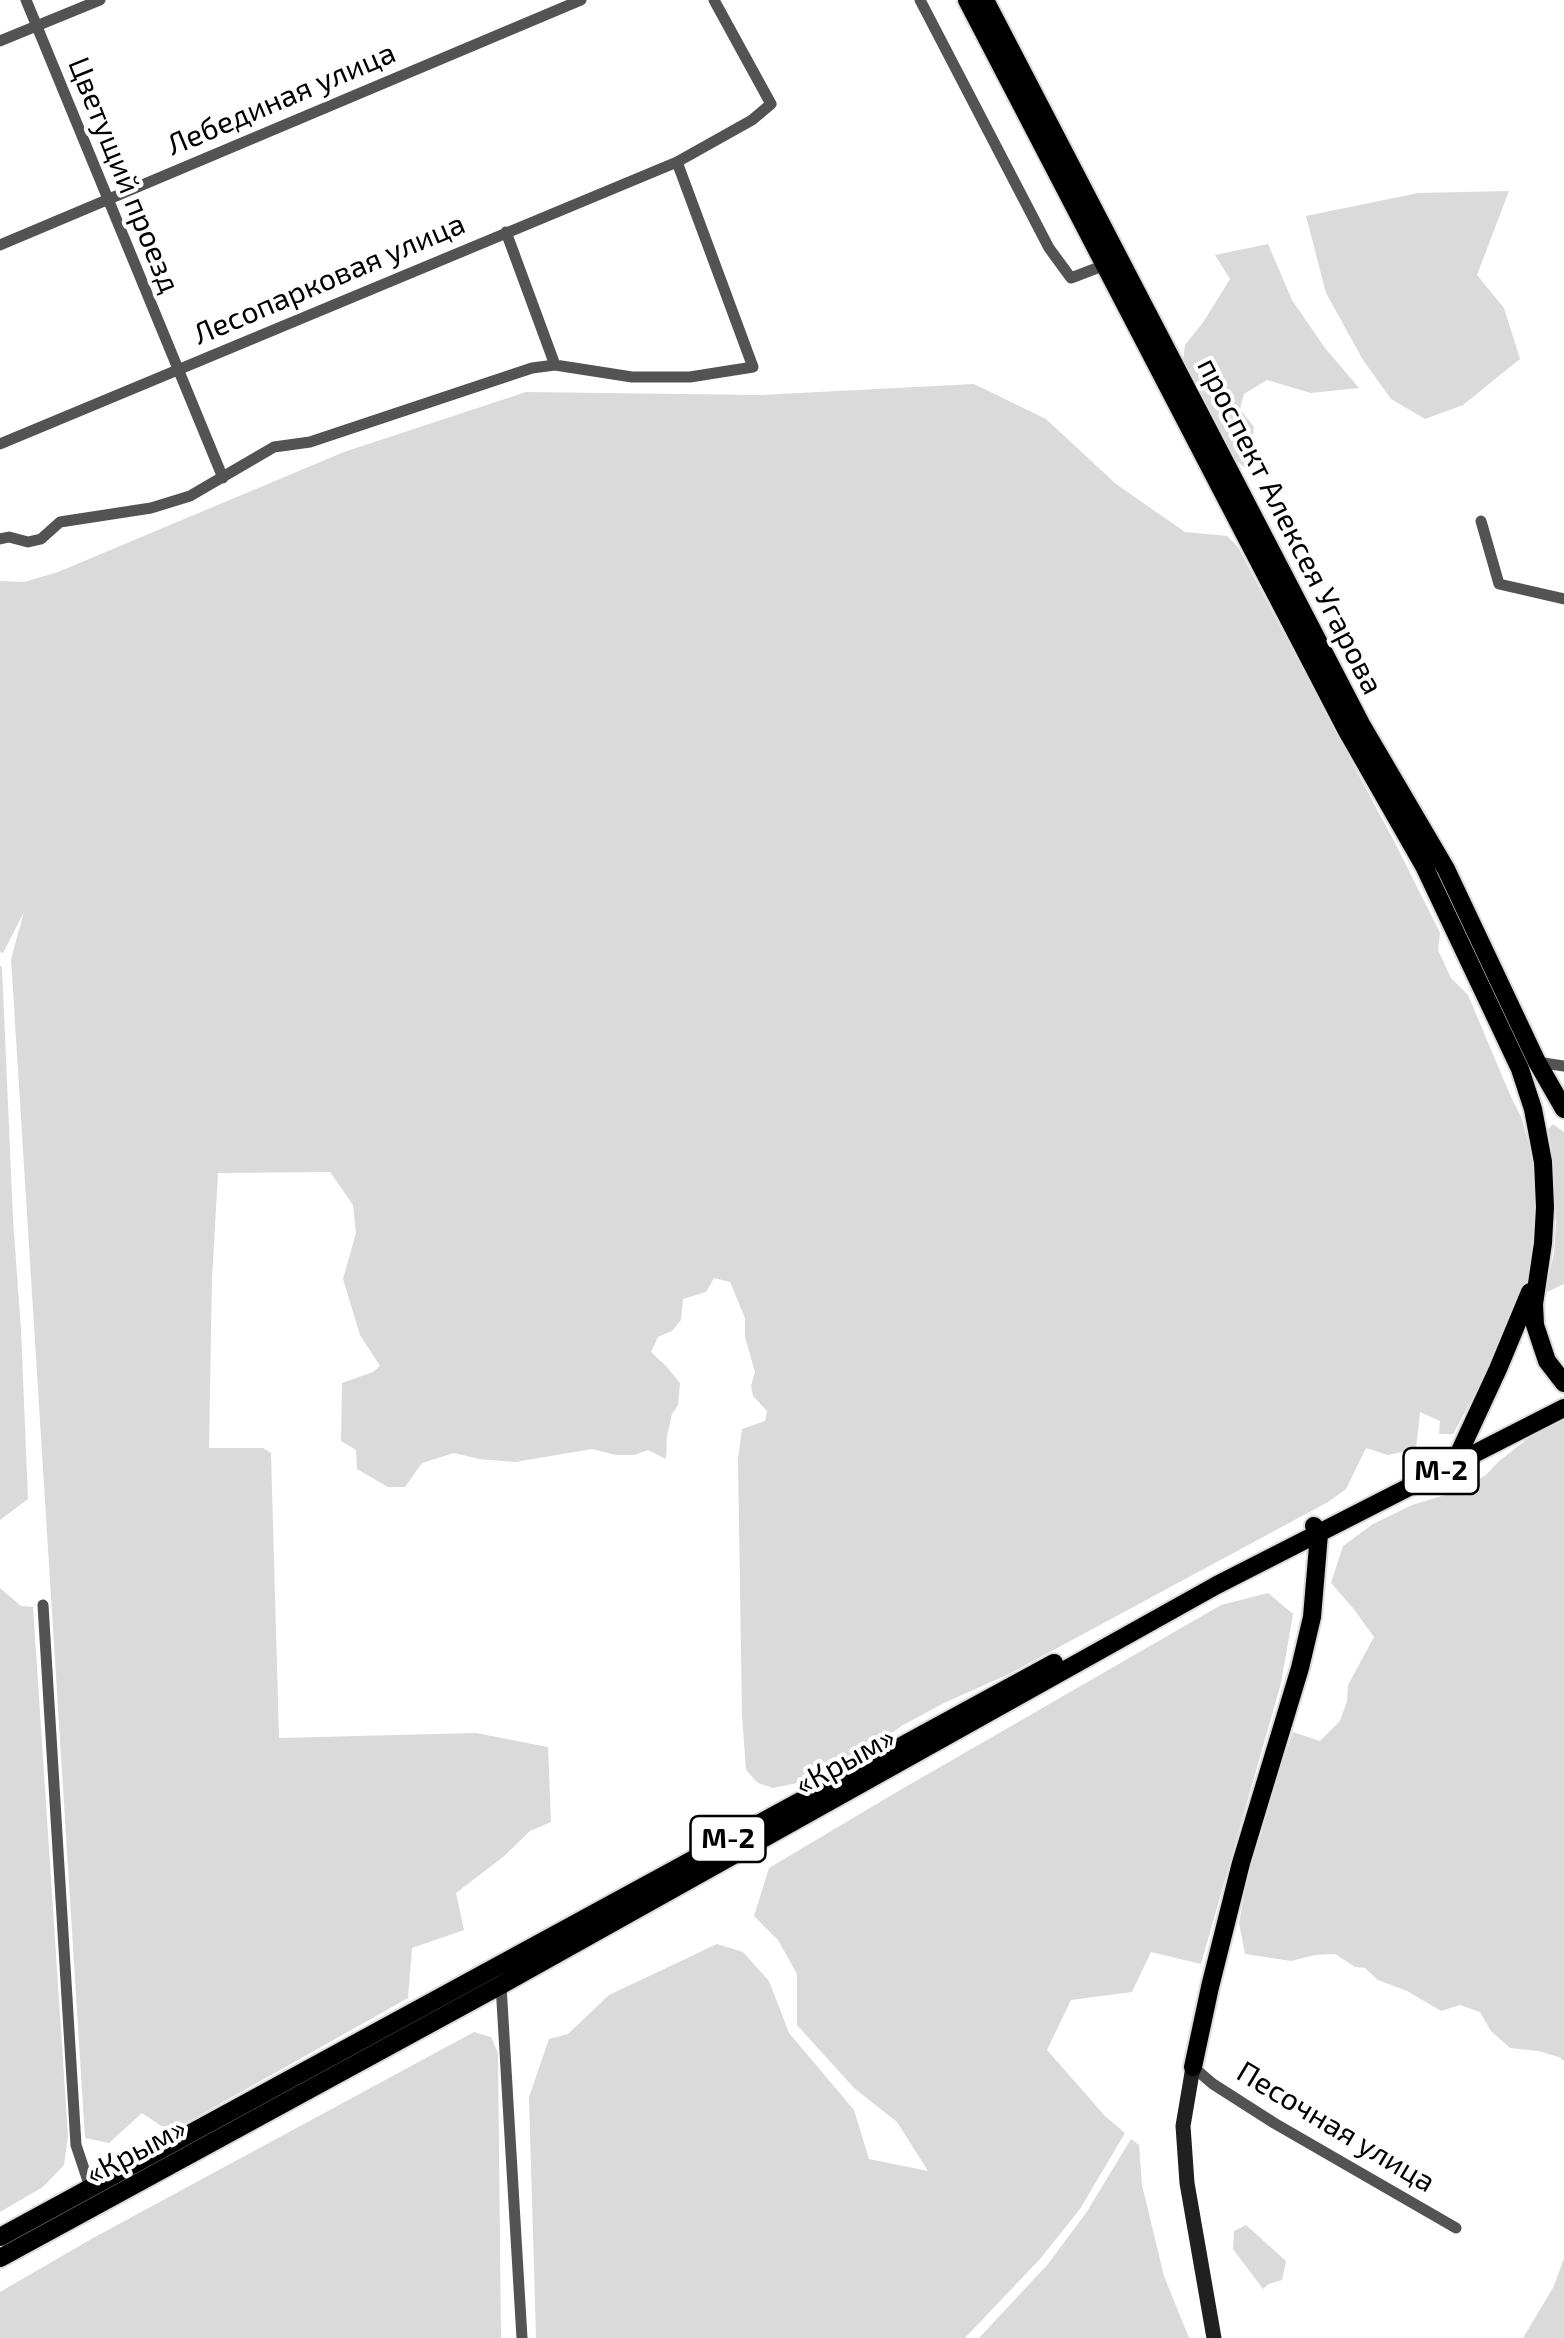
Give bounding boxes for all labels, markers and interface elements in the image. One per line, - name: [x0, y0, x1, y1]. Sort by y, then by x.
- street label: Лебединая улица: [161, 35, 401, 163]
- street label: Цветущий проезд: [60, 52, 188, 298]
- street label: Лесопарковая улица: [188, 205, 470, 353]
- street label: проспект Алексея Угарова: [1189, 352, 1391, 700]
- road number: М-2: [1404, 1448, 1478, 1494]
- street label: «Крым»: [789, 1719, 901, 1803]
- road number: М-2: [690, 1816, 766, 1862]
- street label: Песочная улица: [1230, 2054, 1442, 2200]
- street label: «Крым»: [80, 2110, 192, 2192]

